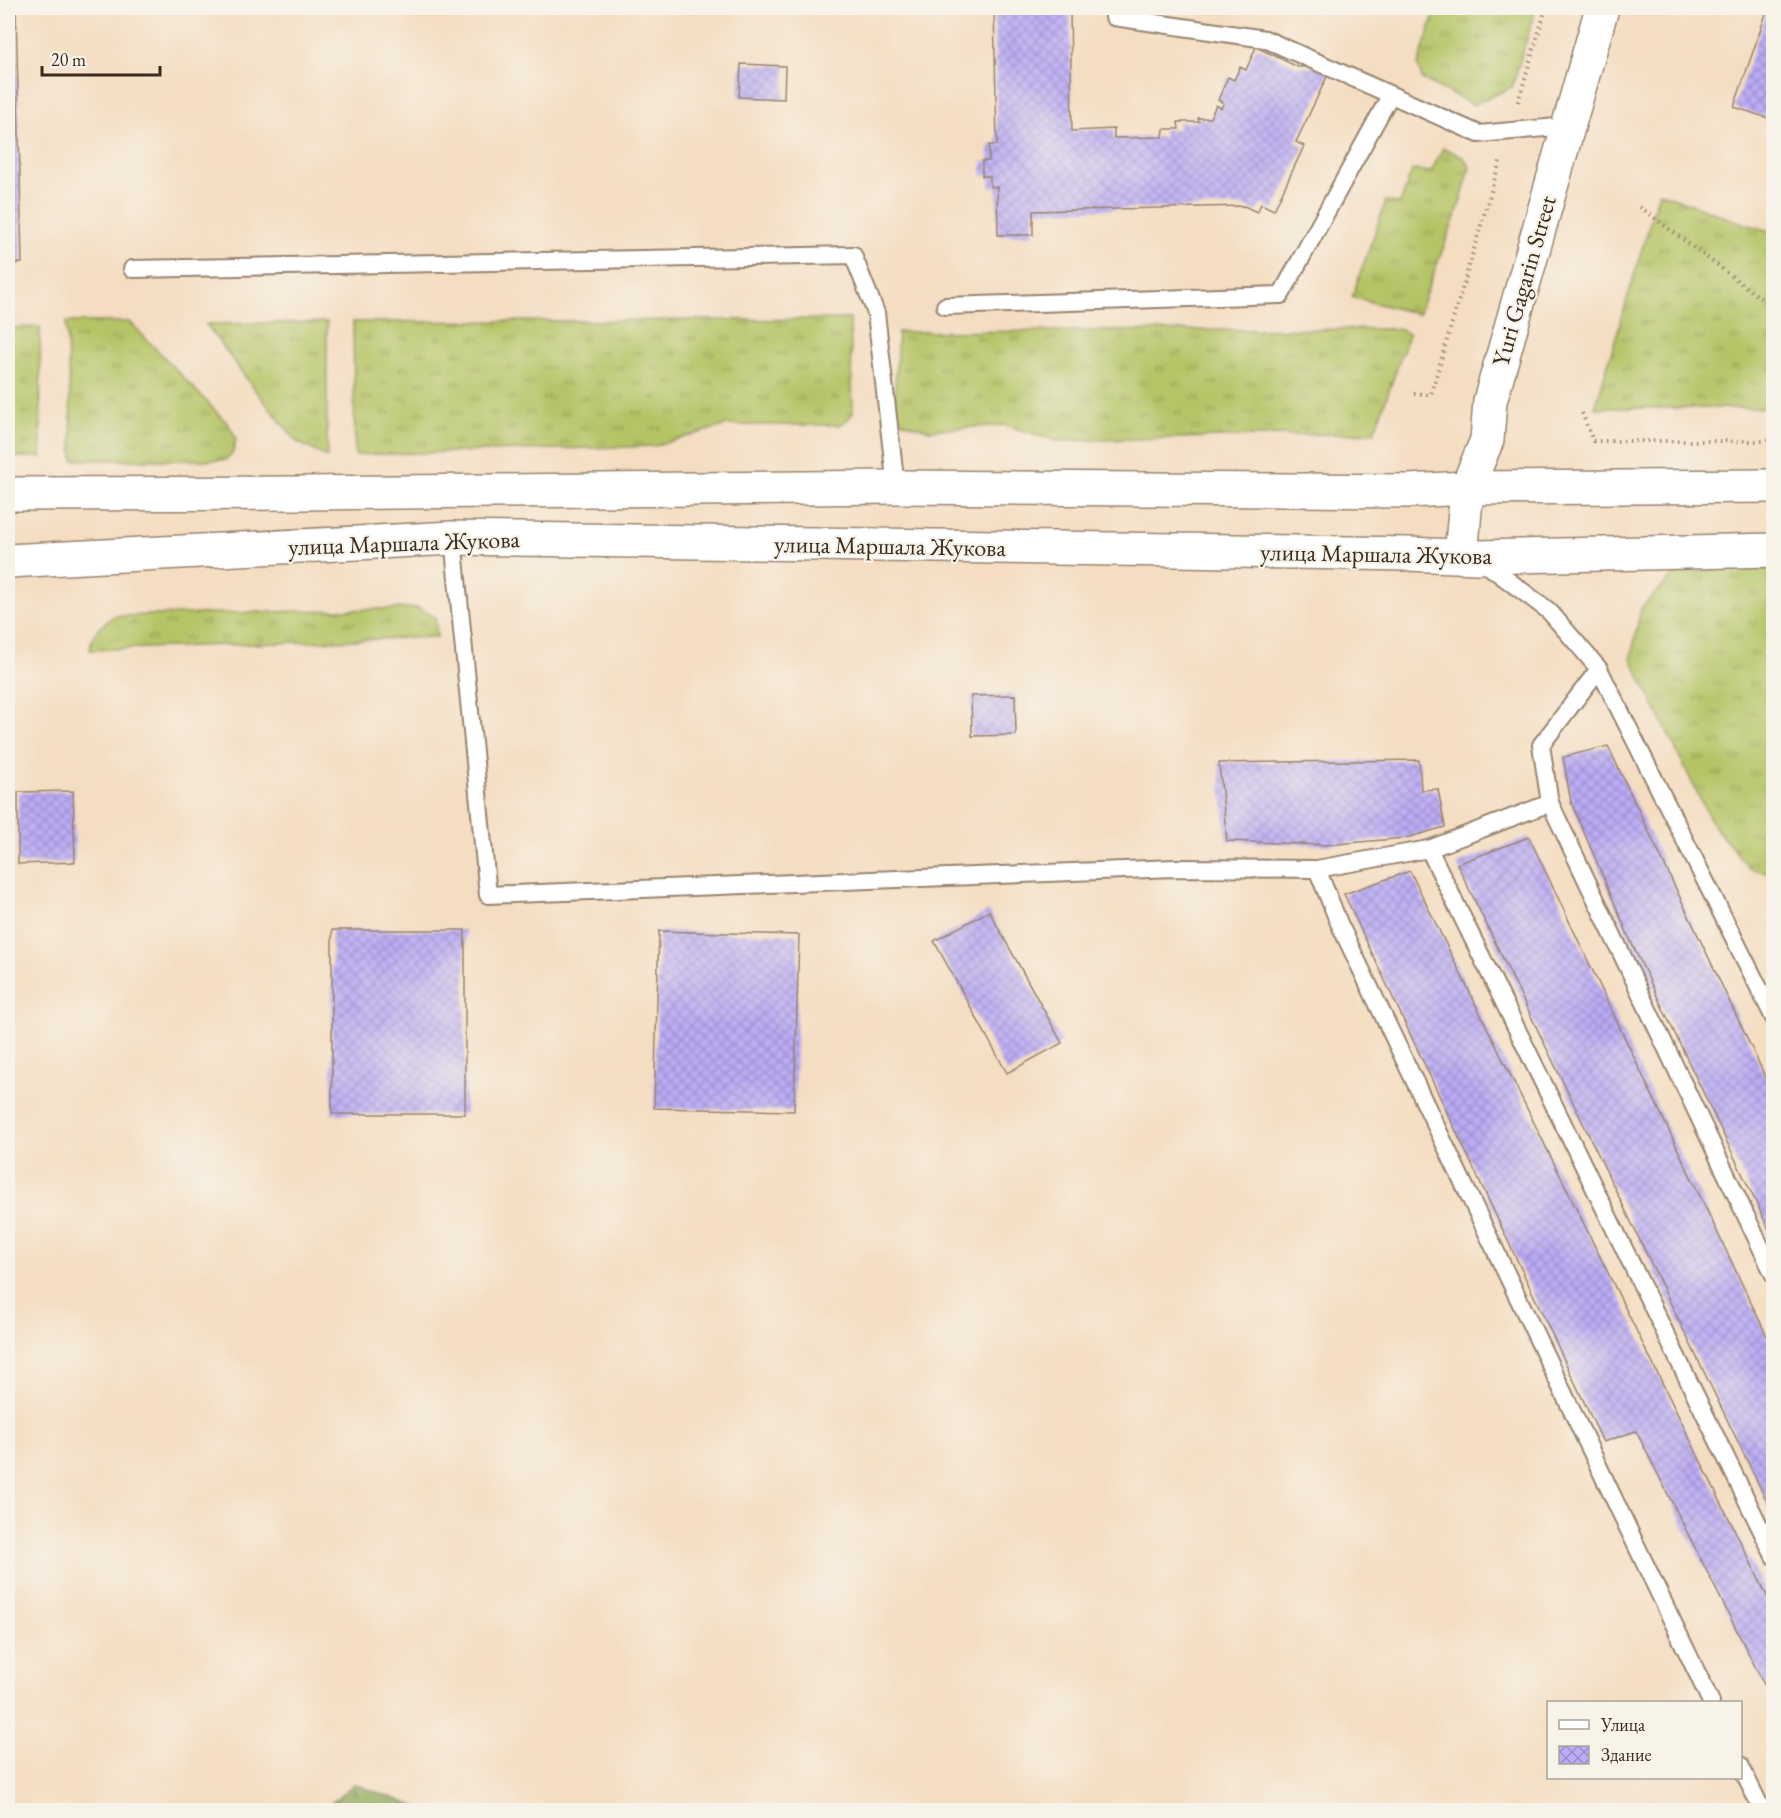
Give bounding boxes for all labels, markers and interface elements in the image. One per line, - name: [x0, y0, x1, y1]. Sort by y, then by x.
- scale bar: [42, 39, 160, 77]
- text: 20 m: [51, 48, 86, 71]
- street label: Yuri Gagarin Street: [1484, 191, 1563, 370]
- street label: улица Маршала Жукова: [288, 523, 521, 562]
- street label: улица Маршала Жукова: [774, 528, 1007, 563]
- street label: улица Маршала Жукова: [1260, 536, 1493, 571]
- legend: [1547, 1701, 1742, 1779]
- text: Улица: [1600, 1713, 1646, 1736]
- text: Здание: [1601, 1743, 1651, 1766]

